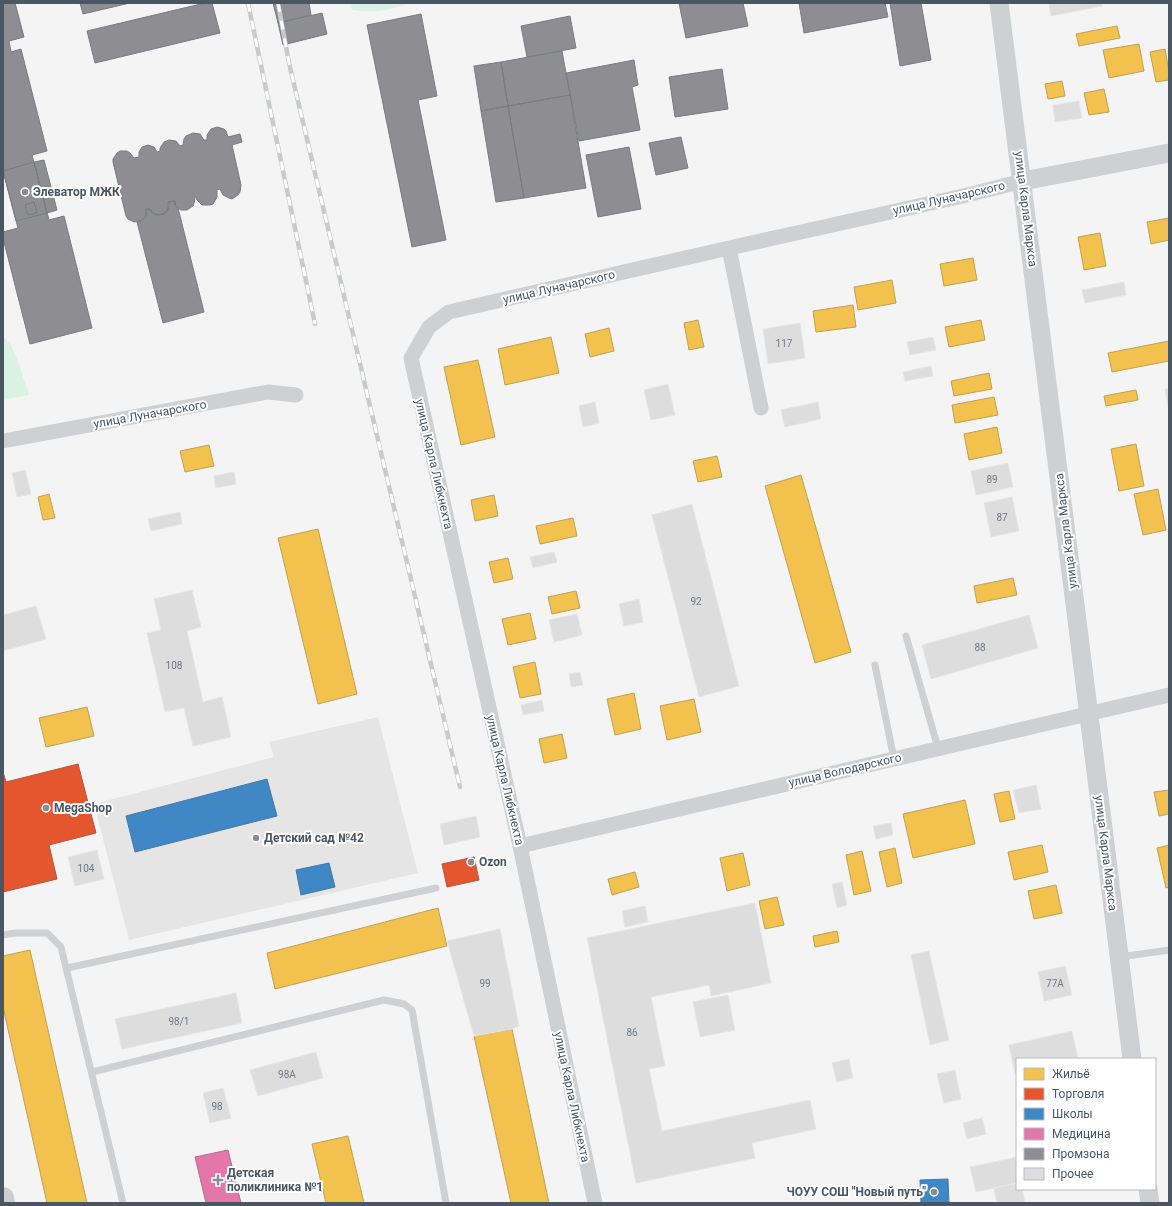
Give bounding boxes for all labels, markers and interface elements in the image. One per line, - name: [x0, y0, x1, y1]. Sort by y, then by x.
- street label: улица Карла Маркса: [1012, 150, 1040, 268]
- street label: улица Луначарского: [892, 178, 1007, 218]
- place label: Элеватор МЖК: [33, 185, 120, 199]
- marker: Элеватор МЖК: [20, 187, 30, 197]
- street label: улица Луначарского: [502, 267, 617, 307]
- house number: 117: [776, 338, 793, 349]
- street label: улица Луначарского: [92, 397, 208, 431]
- street label: улица Карла Либкнехта: [412, 398, 456, 530]
- street label: улица Карла Маркса: [1052, 472, 1080, 590]
- house number: 89: [986, 474, 998, 485]
- house number: 87: [996, 512, 1008, 523]
- house number: 92: [690, 596, 702, 607]
- house number: 88: [974, 642, 986, 653]
- house number: 108: [166, 660, 183, 671]
- street label: улица Карла Либкнехта: [483, 714, 527, 846]
- street label: улица Володарского: [787, 750, 903, 790]
- street label: улица Карла Маркса: [1092, 794, 1120, 912]
- place label: MegaShop: [54, 801, 112, 815]
- marker: MegaShop: [41, 803, 51, 813]
- place label: Детский сад №42: [264, 831, 364, 845]
- marker: Детский сад №42: [251, 833, 261, 843]
- place label: Ozon: [479, 855, 507, 869]
- marker: Ozon: [466, 857, 476, 867]
- house number: 104: [78, 863, 95, 874]
- house number: 99: [479, 978, 491, 989]
- house number: 77А: [1046, 978, 1064, 989]
- house number: 98/1: [169, 1016, 190, 1027]
- house number: 86: [626, 1027, 638, 1038]
- street label: улица Карла Либкнехта: [551, 1030, 593, 1164]
- legend: [1016, 1058, 1156, 1190]
- text: Жильё: [1052, 1067, 1090, 1081]
- house number: 98А: [278, 1069, 296, 1080]
- text: Торговля: [1052, 1087, 1104, 1101]
- house number: 98: [211, 1101, 223, 1112]
- text: Школы: [1052, 1107, 1093, 1121]
- text: Медицина: [1052, 1127, 1111, 1141]
- text: Промзона: [1052, 1147, 1109, 1161]
- place label: Детская поликлиника №1: [227, 1166, 323, 1194]
- text: Прочее: [1052, 1167, 1093, 1181]
- marker: Детская поликлиника №1: [212, 1174, 224, 1186]
- place label: ЧОУУ СОШ "Новый путь": [786, 1185, 926, 1199]
- marker: ЧОУУ СОШ "Новый путь": [929, 1187, 939, 1197]

